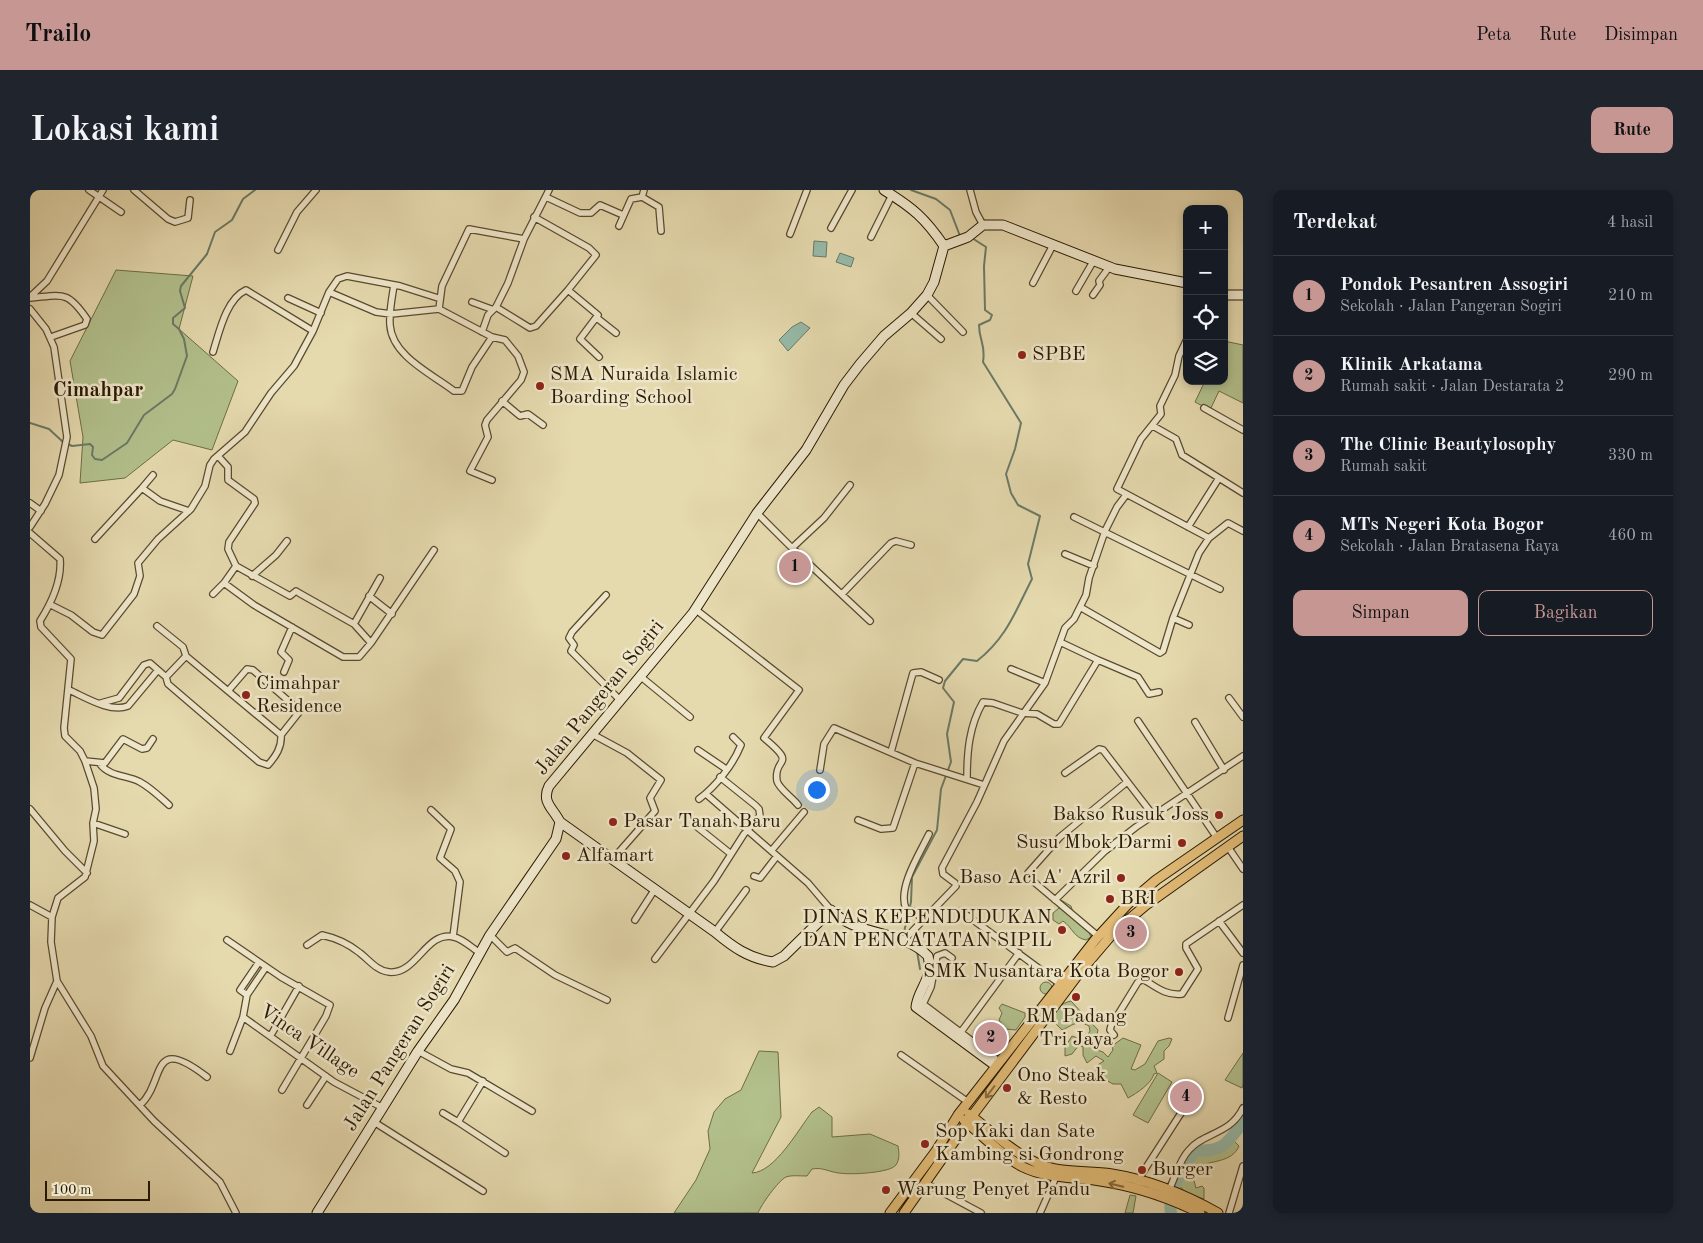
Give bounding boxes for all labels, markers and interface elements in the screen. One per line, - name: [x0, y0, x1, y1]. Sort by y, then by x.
- text: Trailo: [25, 23, 91, 47]
- text: Peta: [1476, 26, 1511, 44]
- text: Rute: [1539, 26, 1576, 44]
- text: Disimpan: [1604, 26, 1678, 44]
- button: Rute: [1591, 107, 1673, 153]
- text: Lokasi kami: [30, 113, 219, 148]
- map controls: [1183, 205, 1228, 385]
- button: +: [1183, 205, 1228, 250]
- text: Terdekat: [1293, 212, 1377, 233]
- text: 4 hasil: [1607, 215, 1653, 231]
- button: −: [1183, 250, 1228, 295]
- text: Pondok Pesantren Assogiri: [1340, 276, 1568, 295]
- text: 1: [1304, 288, 1314, 304]
- text: 210 m: [1608, 288, 1653, 304]
- button: locate: [1183, 295, 1228, 340]
- text: Sekolah · Jalan Pangeran Sogiri: [1340, 299, 1562, 315]
- button: layers: [1183, 340, 1228, 385]
- place label: SPBE: [1032, 345, 1086, 365]
- marker: SPBE: [1016, 349, 1028, 361]
- text: Klinik Arkatama: [1340, 356, 1483, 375]
- place label: SMA Nuraida Islamic Boarding School: [550, 365, 738, 408]
- text: 2: [1304, 368, 1314, 384]
- text: 290 m: [1608, 368, 1653, 384]
- text: Rumah sakit · Jalan Destarata 2: [1340, 379, 1564, 395]
- district label: Cimahpar: [53, 380, 143, 401]
- marker: SMA Nuraida Islamic Boarding School: [534, 380, 546, 392]
- text: The Clinic Beautylosophy: [1340, 436, 1557, 455]
- text: 3: [1304, 448, 1314, 464]
- text: 330 m: [1608, 448, 1653, 464]
- text: Rumah sakit: [1340, 459, 1427, 475]
- text: MTs Negeri Kota Bogor: [1340, 516, 1544, 535]
- text: 4: [1304, 528, 1314, 544]
- text: 460 m: [1608, 528, 1653, 544]
- text: Sekolah · Jalan Bratasena Raya: [1340, 539, 1559, 555]
- pin: 1: [779, 548, 811, 586]
- button: Simpan: [1293, 590, 1468, 636]
- button: Bagikan: [1478, 590, 1653, 636]
- street label: Jalan Pangeran Sogiri: [532, 617, 668, 779]
- place label: Cimahpar Residence: [256, 674, 342, 717]
- marker: Cimahpar Residence: [240, 689, 252, 701]
- your location: [804, 777, 830, 803]
- place label: Bakso Rusuk Joss: [1052, 805, 1209, 825]
- marker: Bakso Rusuk Joss: [1213, 809, 1225, 821]
- place label: Pasar Tanah Baru: [623, 812, 781, 832]
- marker: Pasar Tanah Baru: [607, 816, 619, 828]
- place label: Susu Mbok Darmi: [1016, 833, 1172, 853]
- marker: Susu Mbok Darmi: [1176, 837, 1188, 849]
- place label: Alfamart: [576, 846, 654, 866]
- marker: Alfamart: [560, 850, 572, 862]
- place label: Baso Aci A' Azril: [959, 868, 1111, 888]
- marker: Baso Aci A' Azril: [1115, 872, 1127, 884]
- place label: BRI: [1120, 889, 1156, 909]
- marker: BRI: [1104, 893, 1116, 905]
- place label: DINAS KEPENDUDUKAN DAN PENCATATAN SIPIL: [802, 908, 1052, 951]
- pin: 3: [1115, 914, 1147, 952]
- marker: DINAS KEPENDUDUKAN DAN PENCATATAN SIPIL: [1056, 924, 1068, 936]
- street label: Jalan Pangeran Sogiri: [341, 961, 459, 1135]
- place label: SMK Nusantara Kota Bogor: [923, 962, 1169, 982]
- marker: SMK Nusantara Kota Bogor: [1173, 966, 1185, 978]
- marker: RM Padang Tri Jaya: [1070, 991, 1082, 1003]
- street label: Vinca Village: [255, 1001, 363, 1083]
- place label: RM Padang Tri Jaya: [1025, 1007, 1127, 1050]
- pin: 2: [975, 1019, 1007, 1057]
- place label: Ono Steak & Resto: [1017, 1066, 1106, 1109]
- pin: 4: [1170, 1078, 1202, 1116]
- marker: Ono Steak & Resto: [1001, 1082, 1013, 1094]
- one-way arrow: [985, 1085, 995, 1099]
- place label: Sop Kaki dan Sate Kambing si Gondrong: [935, 1122, 1124, 1165]
- marker: Sop Kaki dan Sate Kambing si Gondrong: [919, 1138, 931, 1150]
- place label: Burger: [1152, 1160, 1213, 1180]
- marker: Burger: [1136, 1164, 1148, 1176]
- scale bar: [45, 1178, 150, 1201]
- place label: Warung Penyet Pandu: [896, 1180, 1091, 1200]
- one-way arrow: [1109, 1180, 1125, 1189]
- text: 100 m: [52, 1183, 91, 1197]
- marker: Warung Penyet Pandu: [880, 1184, 892, 1196]

